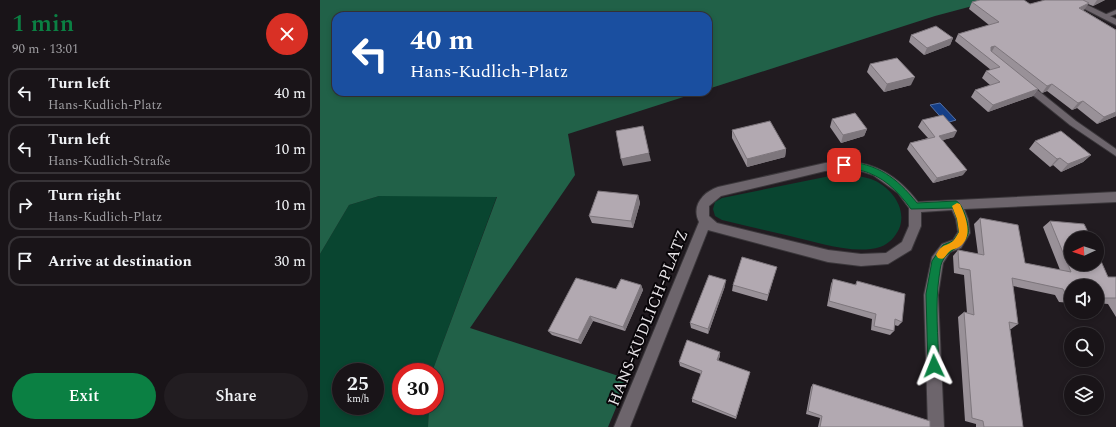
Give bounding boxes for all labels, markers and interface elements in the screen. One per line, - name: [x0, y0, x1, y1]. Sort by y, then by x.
- text: 1 min: [12, 6, 74, 42]
- button: close: [266, 13, 308, 55]
- text: 40 m: [410, 19, 474, 62]
- icon: left: [344, 28, 396, 80]
- text: 90 m · 13:01: [12, 39, 78, 59]
- text: Hans-Kudlich-Platz: [410, 58, 568, 85]
- text: Turn left: [48, 72, 110, 95]
- icon: left: [14, 82, 36, 104]
- text: 40 m: [274, 82, 306, 105]
- text: Hans-Kudlich-Platz: [48, 95, 162, 115]
- text: Turn left: [48, 128, 110, 151]
- icon: left: [14, 138, 36, 160]
- text: 10 m: [274, 138, 306, 161]
- pin: [827, 148, 861, 182]
- text: Hans-Kudlich-Straße: [48, 151, 171, 171]
- icon: arrive: [833, 154, 855, 176]
- text: Turn right: [48, 184, 121, 207]
- icon: right: [14, 194, 36, 216]
- text: 10 m: [274, 194, 306, 217]
- text: Hans-Kudlich-Platz: [48, 207, 162, 227]
- street label: HANS-KUDLICH-PLATZ: [602, 226, 694, 410]
- north arrow: [1064, 231, 1104, 271]
- map controls: [1064, 231, 1104, 415]
- icon: arrive: [14, 250, 36, 272]
- text: Arrive at destination: [48, 250, 192, 273]
- text: 30 m: [274, 250, 306, 273]
- button: sound: [1064, 279, 1104, 319]
- button: search: [1064, 327, 1104, 367]
- position arrow: [913, 345, 955, 387]
- speed limit sign: 30: [392, 363, 444, 415]
- text: 25: [347, 369, 369, 399]
- button: Exit: [12, 373, 156, 419]
- button: Share: [164, 373, 308, 419]
- button: layers: [1064, 375, 1104, 415]
- text: km/h: [347, 391, 369, 407]

